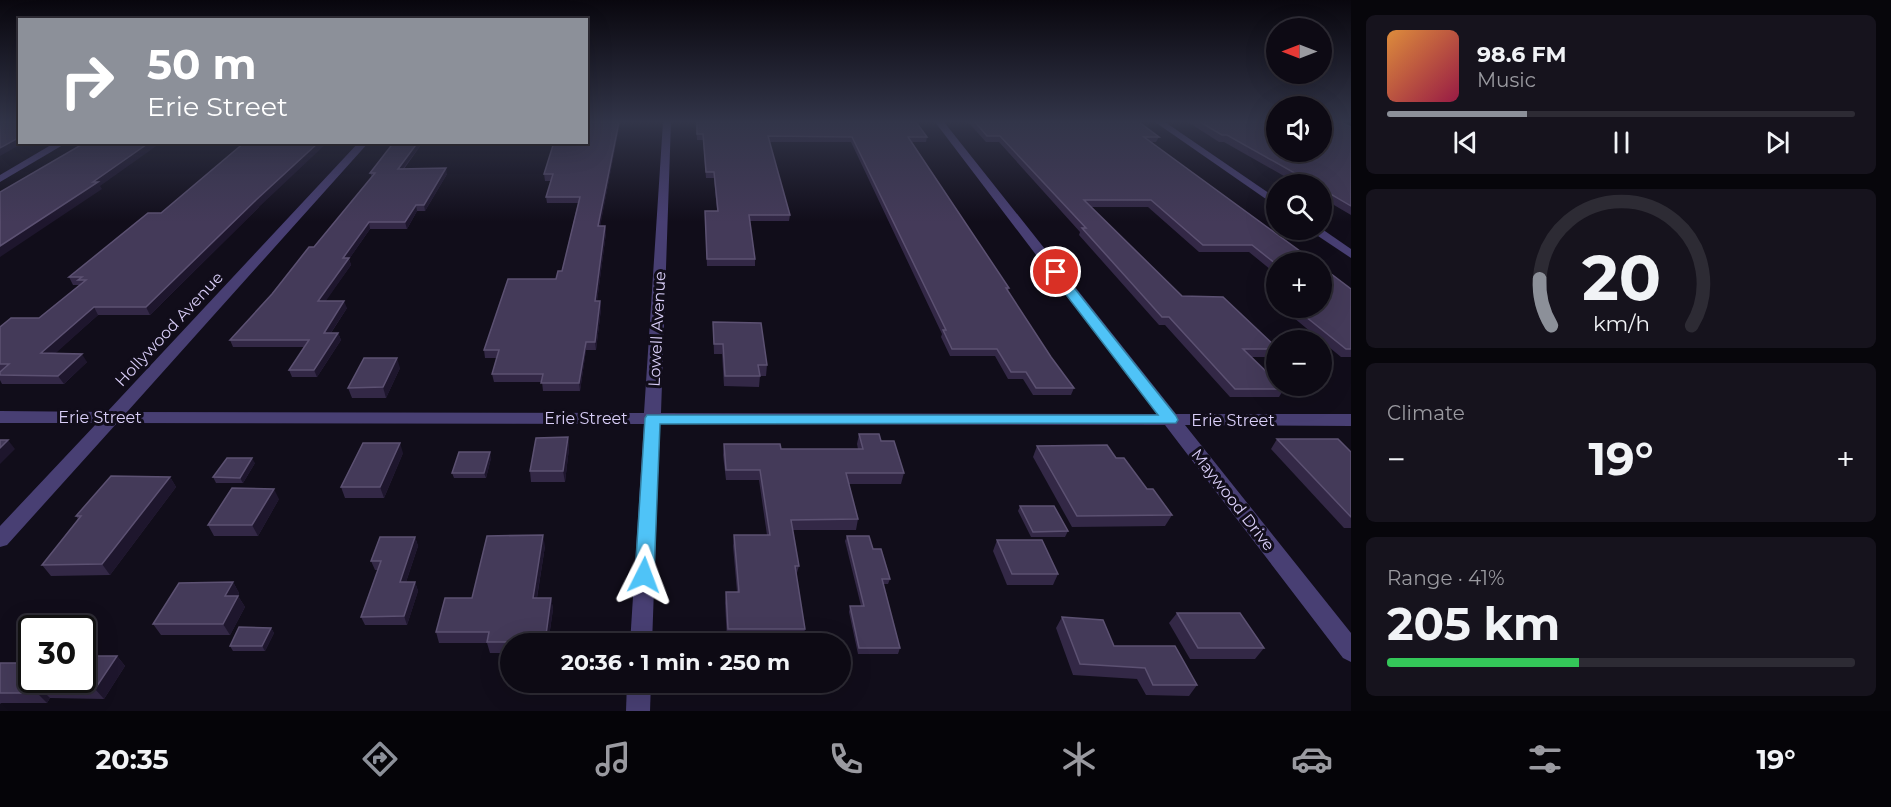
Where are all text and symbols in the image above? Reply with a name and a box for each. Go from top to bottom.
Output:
north arrow [1266,18,1332,84]
map controls [1266,18,1332,396]
text: 50 m [147,38,256,90]
text: 98.6 FM [1477,41,1567,68]
icon: right [48,42,126,120]
text: Music [1477,68,1536,92]
text: Erie Street [147,90,288,123]
button: sound [1266,96,1332,162]
icon: previous [1449,126,1482,159]
icon: pause [1605,126,1638,159]
icon: next [1761,126,1794,159]
button: search [1266,174,1332,240]
text: 20 [1581,240,1661,316]
pin [1030,246,1081,297]
button: + [1266,252,1332,318]
icon: arrive [1039,255,1072,288]
street label: Hollywood Avenue [111,268,227,390]
street label: Lowell Avenue [644,271,670,387]
text: km/h [1592,310,1650,336]
button: − [1266,330,1332,396]
text: Climate [1387,401,1465,425]
street label: Erie Street [58,408,142,427]
street label: Erie Street [544,409,628,428]
street label: Erie Street [1191,411,1275,430]
text: 19° [1588,431,1654,486]
text: − [1387,439,1406,479]
text: + [1836,439,1855,479]
street label: Maywood Drive [1187,445,1279,555]
position arrow [612,543,676,607]
text: Range · 41% [1387,566,1505,590]
text: 205 km [1387,596,1560,651]
speed limit sign: 30 [18,615,96,693]
text: 20:36 · 1 min · 250 m [561,649,790,676]
icon: directions [359,738,401,780]
icon: music [592,738,634,780]
icon: phone [825,738,867,780]
icon: climate [1058,738,1100,780]
icon: car [1291,738,1333,780]
icon: filters [1524,738,1566,780]
text: 20:35 [95,743,169,776]
text: 19° [1756,743,1796,776]

